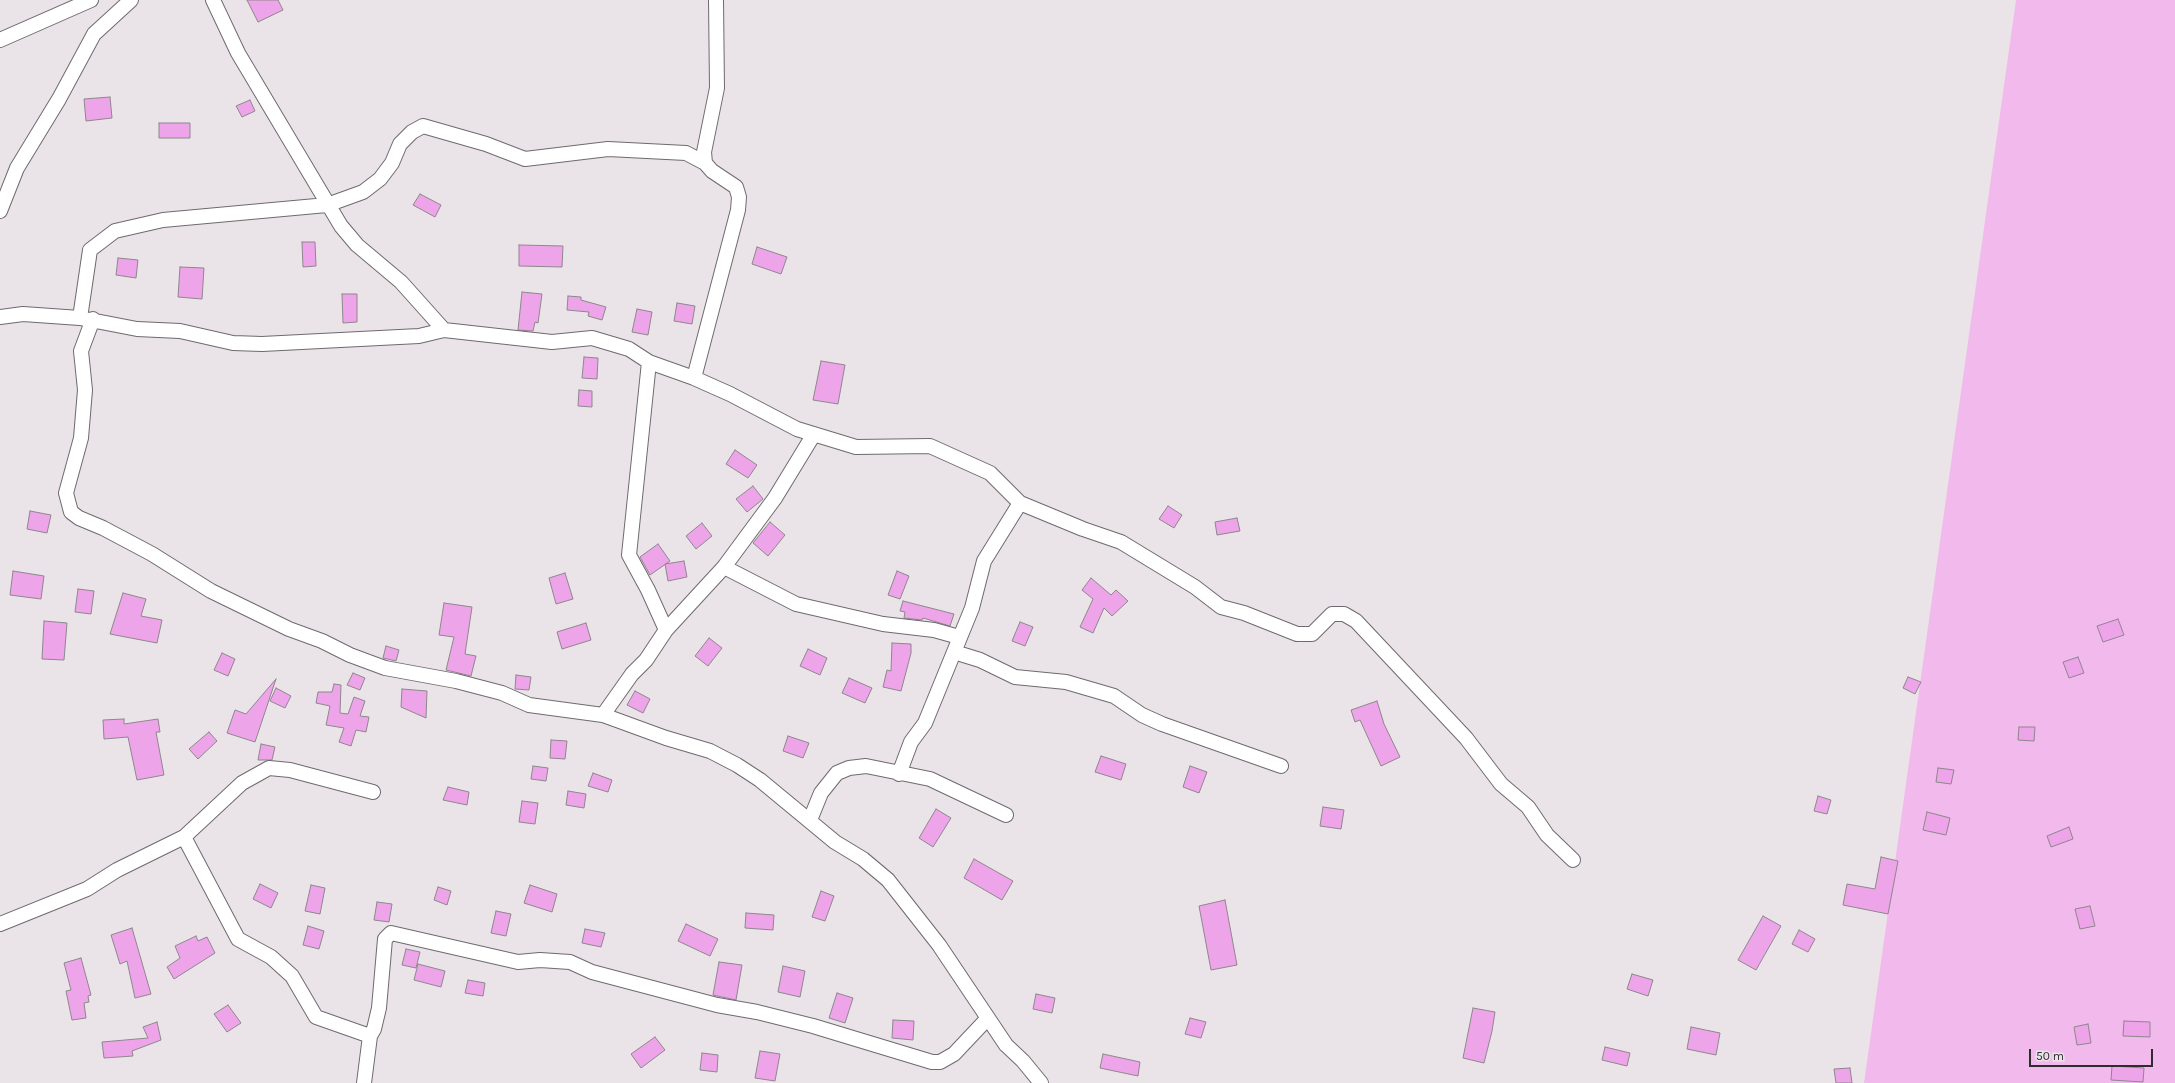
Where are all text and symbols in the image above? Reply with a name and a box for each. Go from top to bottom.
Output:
scale bar [2031,1041,2155,1067]
text: 50 m [2036,1049,2064,1063]

